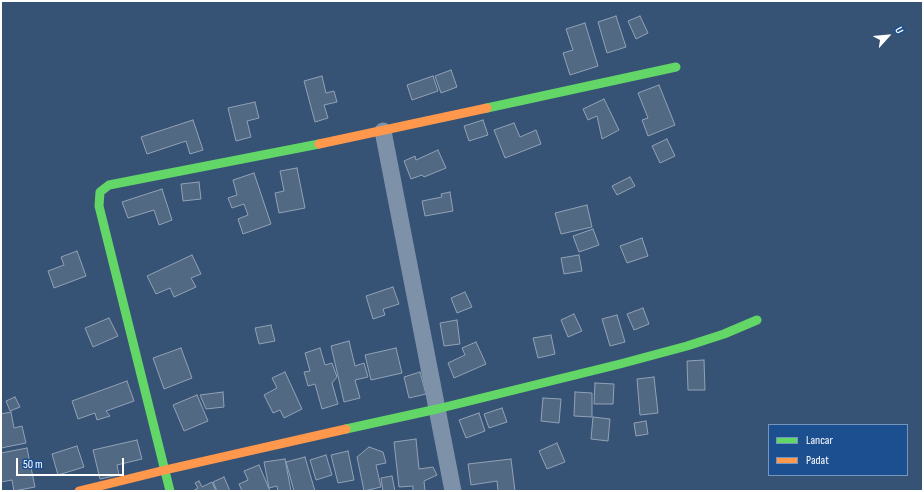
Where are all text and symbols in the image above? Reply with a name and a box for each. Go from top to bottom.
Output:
north arrow [868,16,908,56]
text: U [892,25,906,36]
legend [768,424,908,476]
text: Lancar [806,433,833,448]
scale bar [18,450,126,476]
text: Padat [806,453,829,468]
text: 50 m [23,457,43,472]

